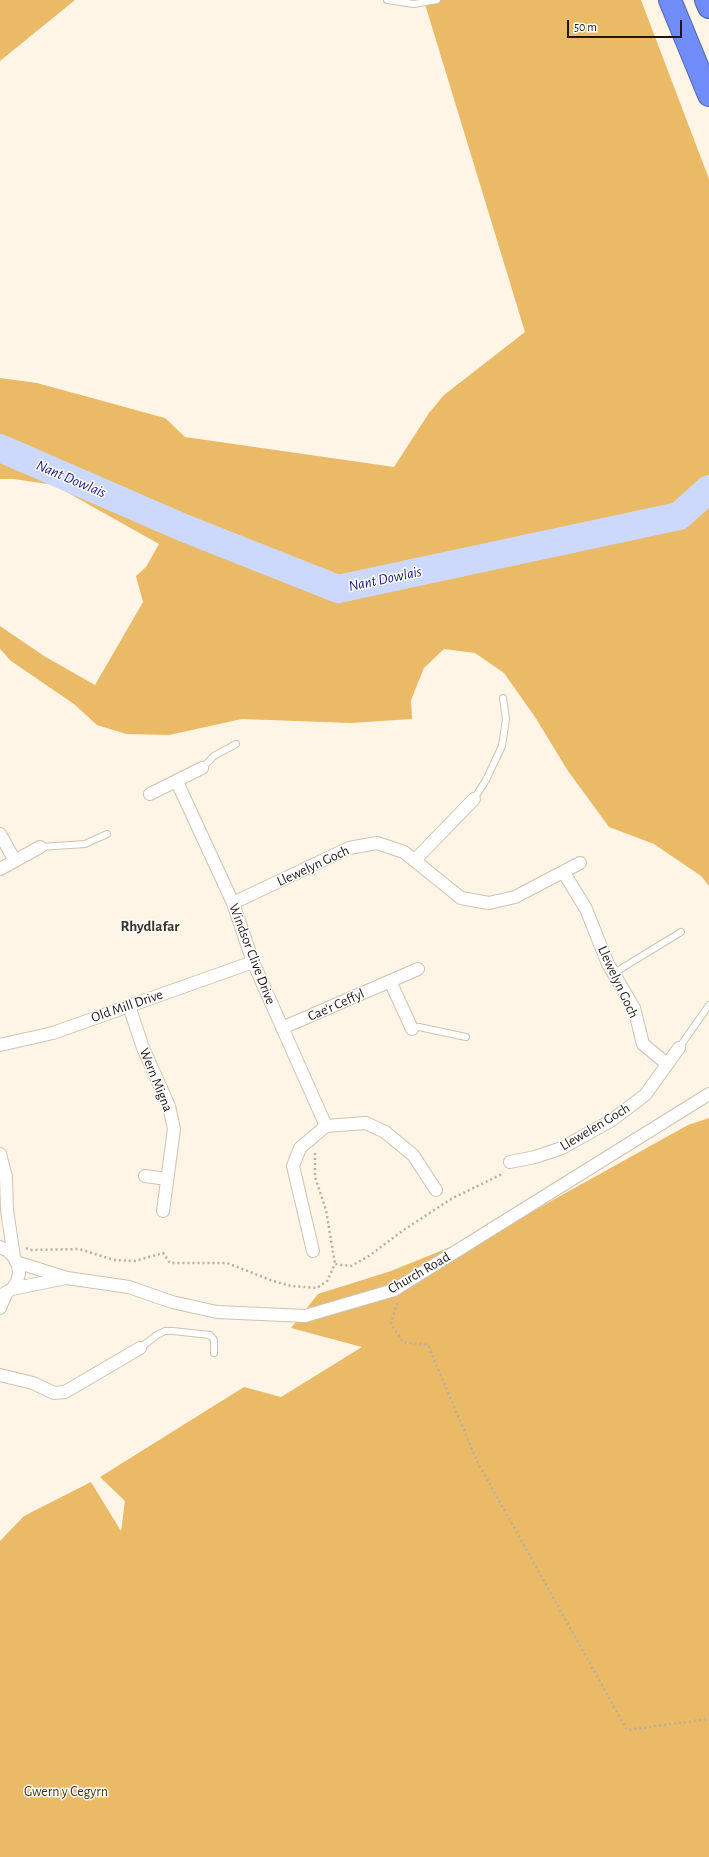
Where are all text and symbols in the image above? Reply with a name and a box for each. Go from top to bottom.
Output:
scale bar [569,12,684,38]
text: 50 m [574,21,597,33]
water label: Nant Dowlais [33,456,109,502]
water label: Nant Dowlais [347,562,423,596]
street label: Llewelyn Goch [274,842,352,890]
street label: Windsor Clive Drive [225,901,279,1007]
district label: Rhydlafar [120,917,180,935]
street label: Llewelyn Goch [594,943,642,1021]
street label: Cae'r Ceffyl [305,985,367,1025]
street label: Old Mill Drive [89,986,165,1026]
street label: Wern Migna [136,1046,176,1114]
street label: Llewelen Goch [557,1100,633,1154]
street label: Church Road [385,1249,453,1297]
park label: Gwern y Cegyrn [24,1784,108,1800]

